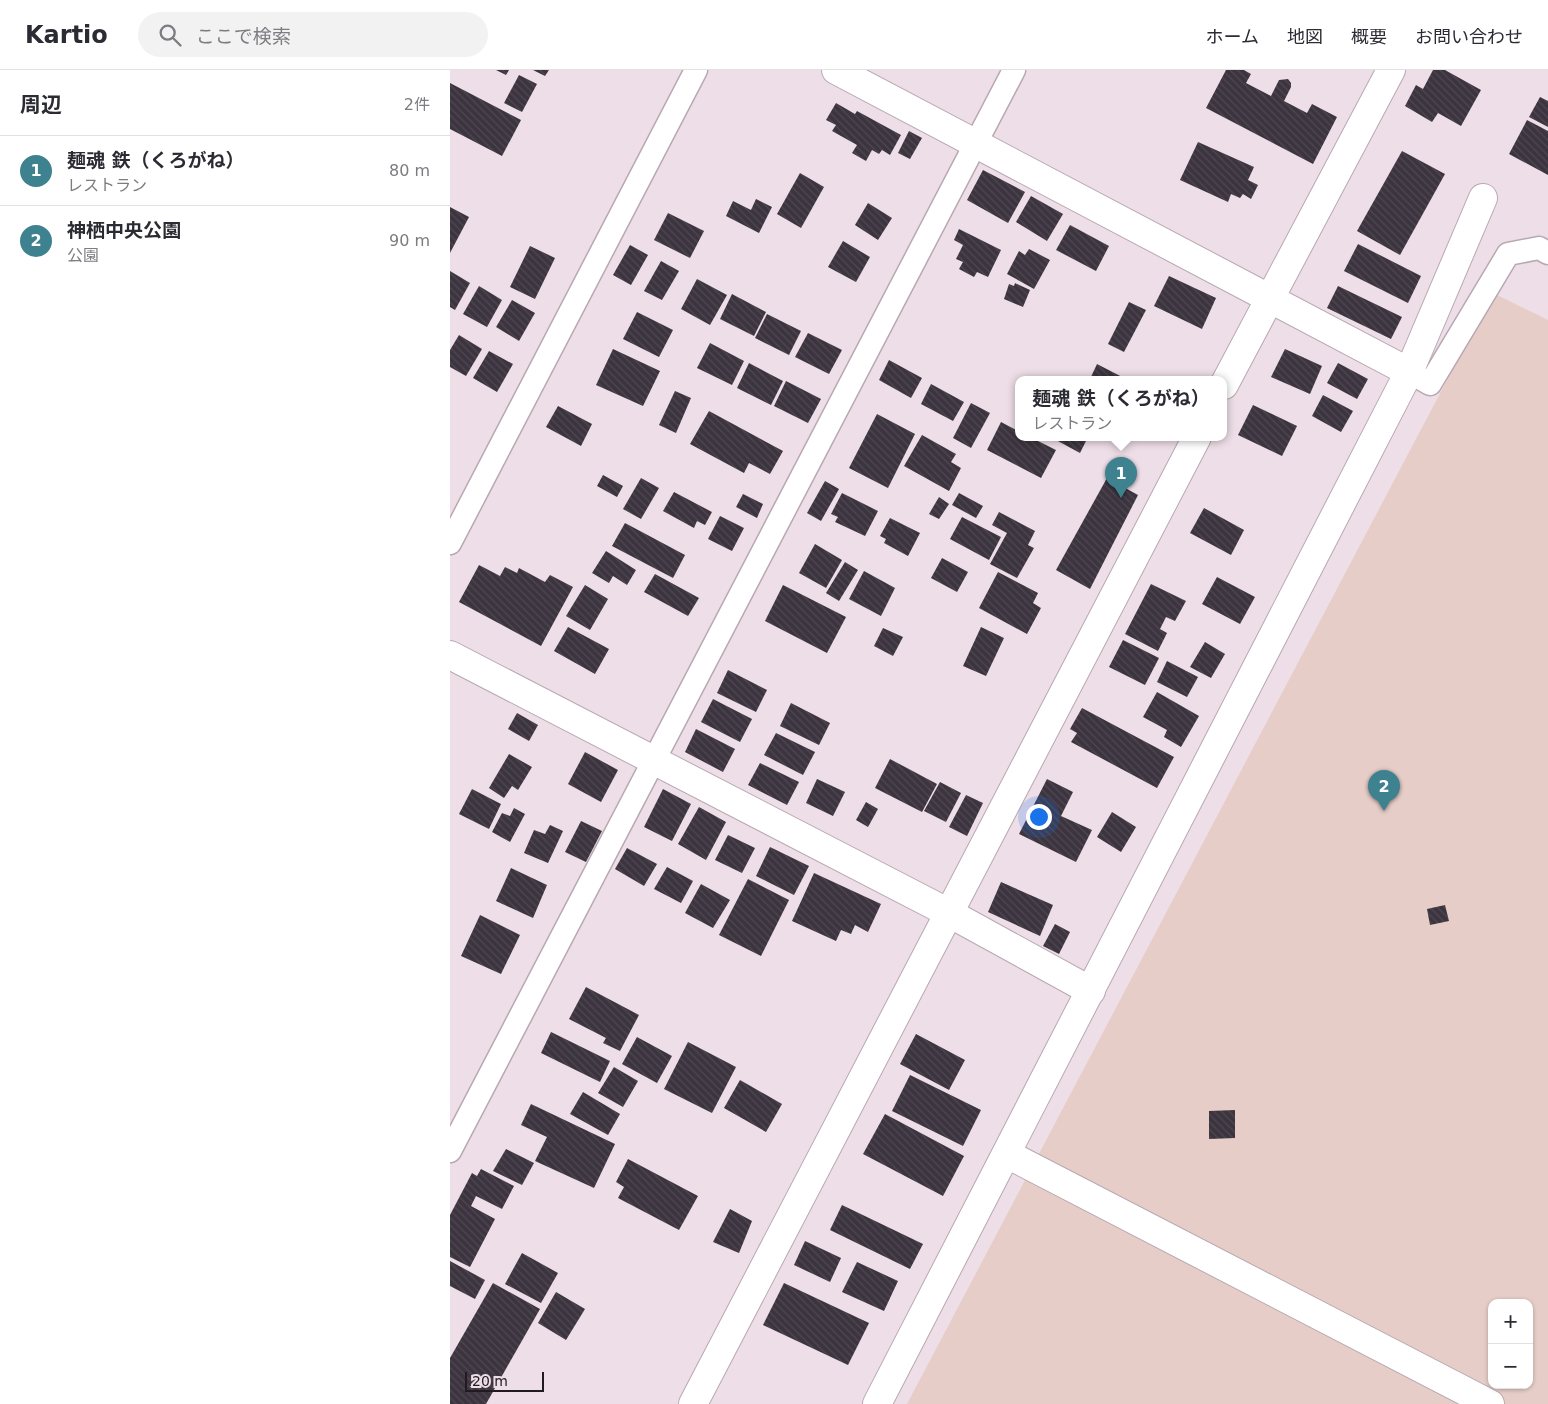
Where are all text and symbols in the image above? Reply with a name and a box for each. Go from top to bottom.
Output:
search box [138,12,488,57]
text: Kartio [25,21,108,49]
icon: search [156,21,184,49]
text: ここで検索 [196,25,291,47]
text: ホーム [1206,26,1259,47]
text: 地図 [1287,26,1323,47]
text: 概要 [1351,26,1387,47]
text: お問い合わせ [1415,26,1523,47]
text: 周辺 [20,93,62,117]
text: 2件 [404,95,430,114]
text: 麺魂 鉄（くろがね） [67,149,245,171]
text: 1 [30,161,42,180]
text: 80 m [389,161,430,180]
text: レストラン [67,176,147,195]
text: 神栖中央公園 [67,219,181,241]
text: 2 [30,231,42,250]
text: 90 m [389,231,430,250]
text: 公園 [67,246,99,265]
popup [1015,376,1227,441]
text: 麺魂 鉄（くろがね） [1032,387,1210,409]
text: レストラン [1032,414,1112,433]
pin: 1 [1105,457,1137,498]
pin: 2 [1368,770,1400,811]
your location [1026,804,1052,830]
map controls [1488,1299,1533,1389]
button: + [1488,1299,1533,1344]
button: − [1488,1344,1533,1389]
scale bar [465,1369,544,1392]
text: 20 m [472,1373,508,1389]

